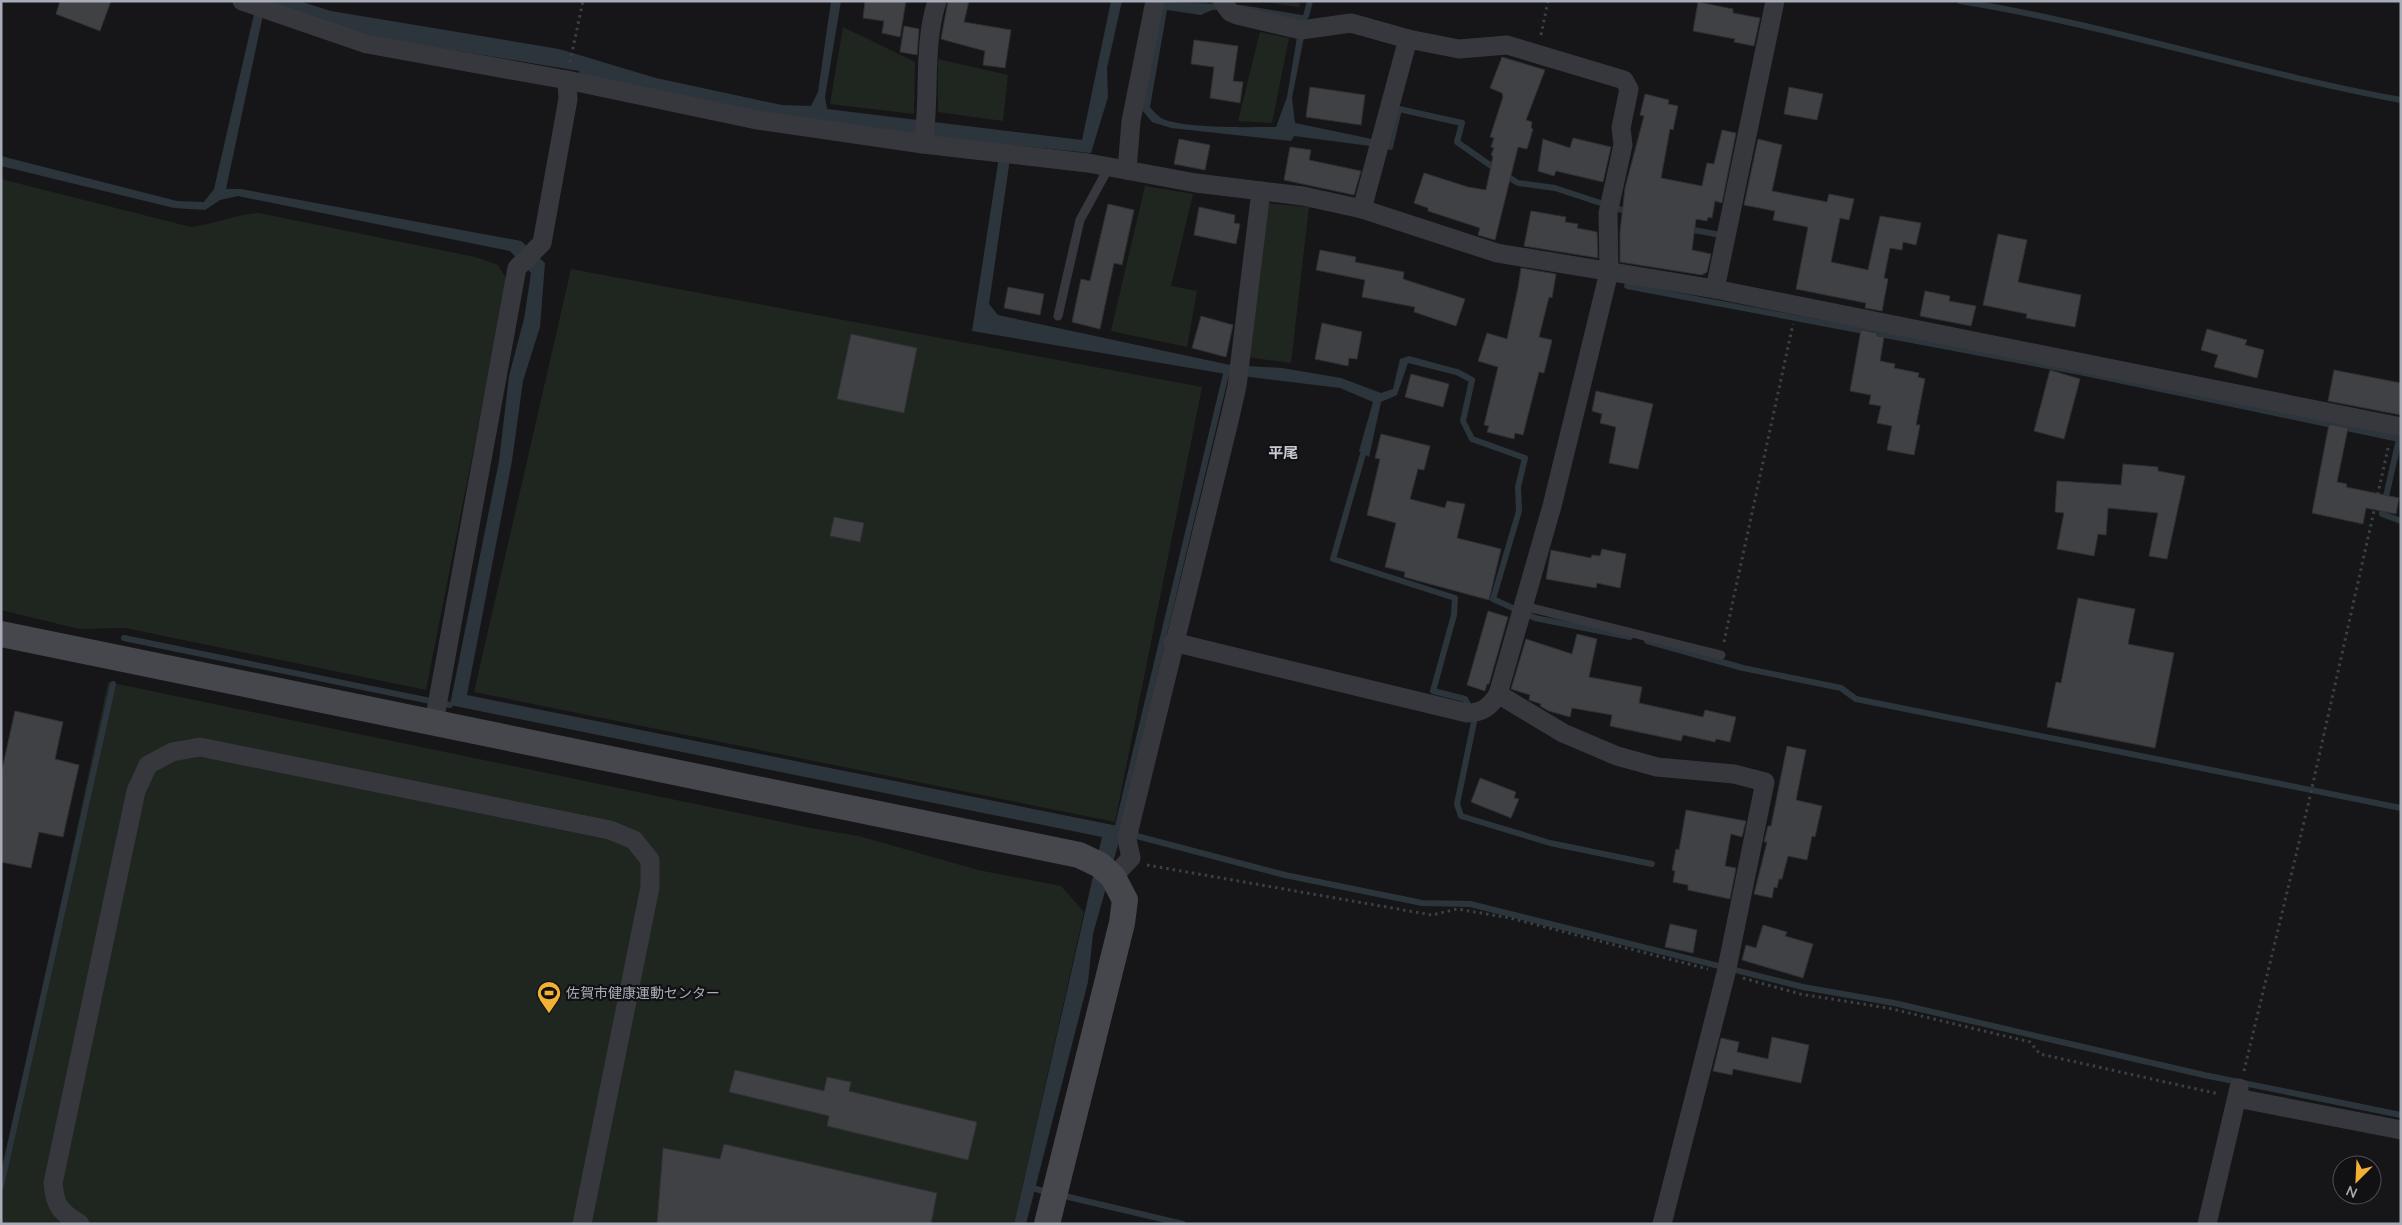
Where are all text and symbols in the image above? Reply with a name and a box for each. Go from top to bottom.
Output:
district label: 平尾 [1268,443,1298,462]
sports icon: 佐賀市健康運動センター [536,980,562,1014]
place label: 佐賀市健康運動センター [566,984,720,1002]
north arrow [2332,1155,2382,1205]
text: N [2343,1182,2360,1202]

